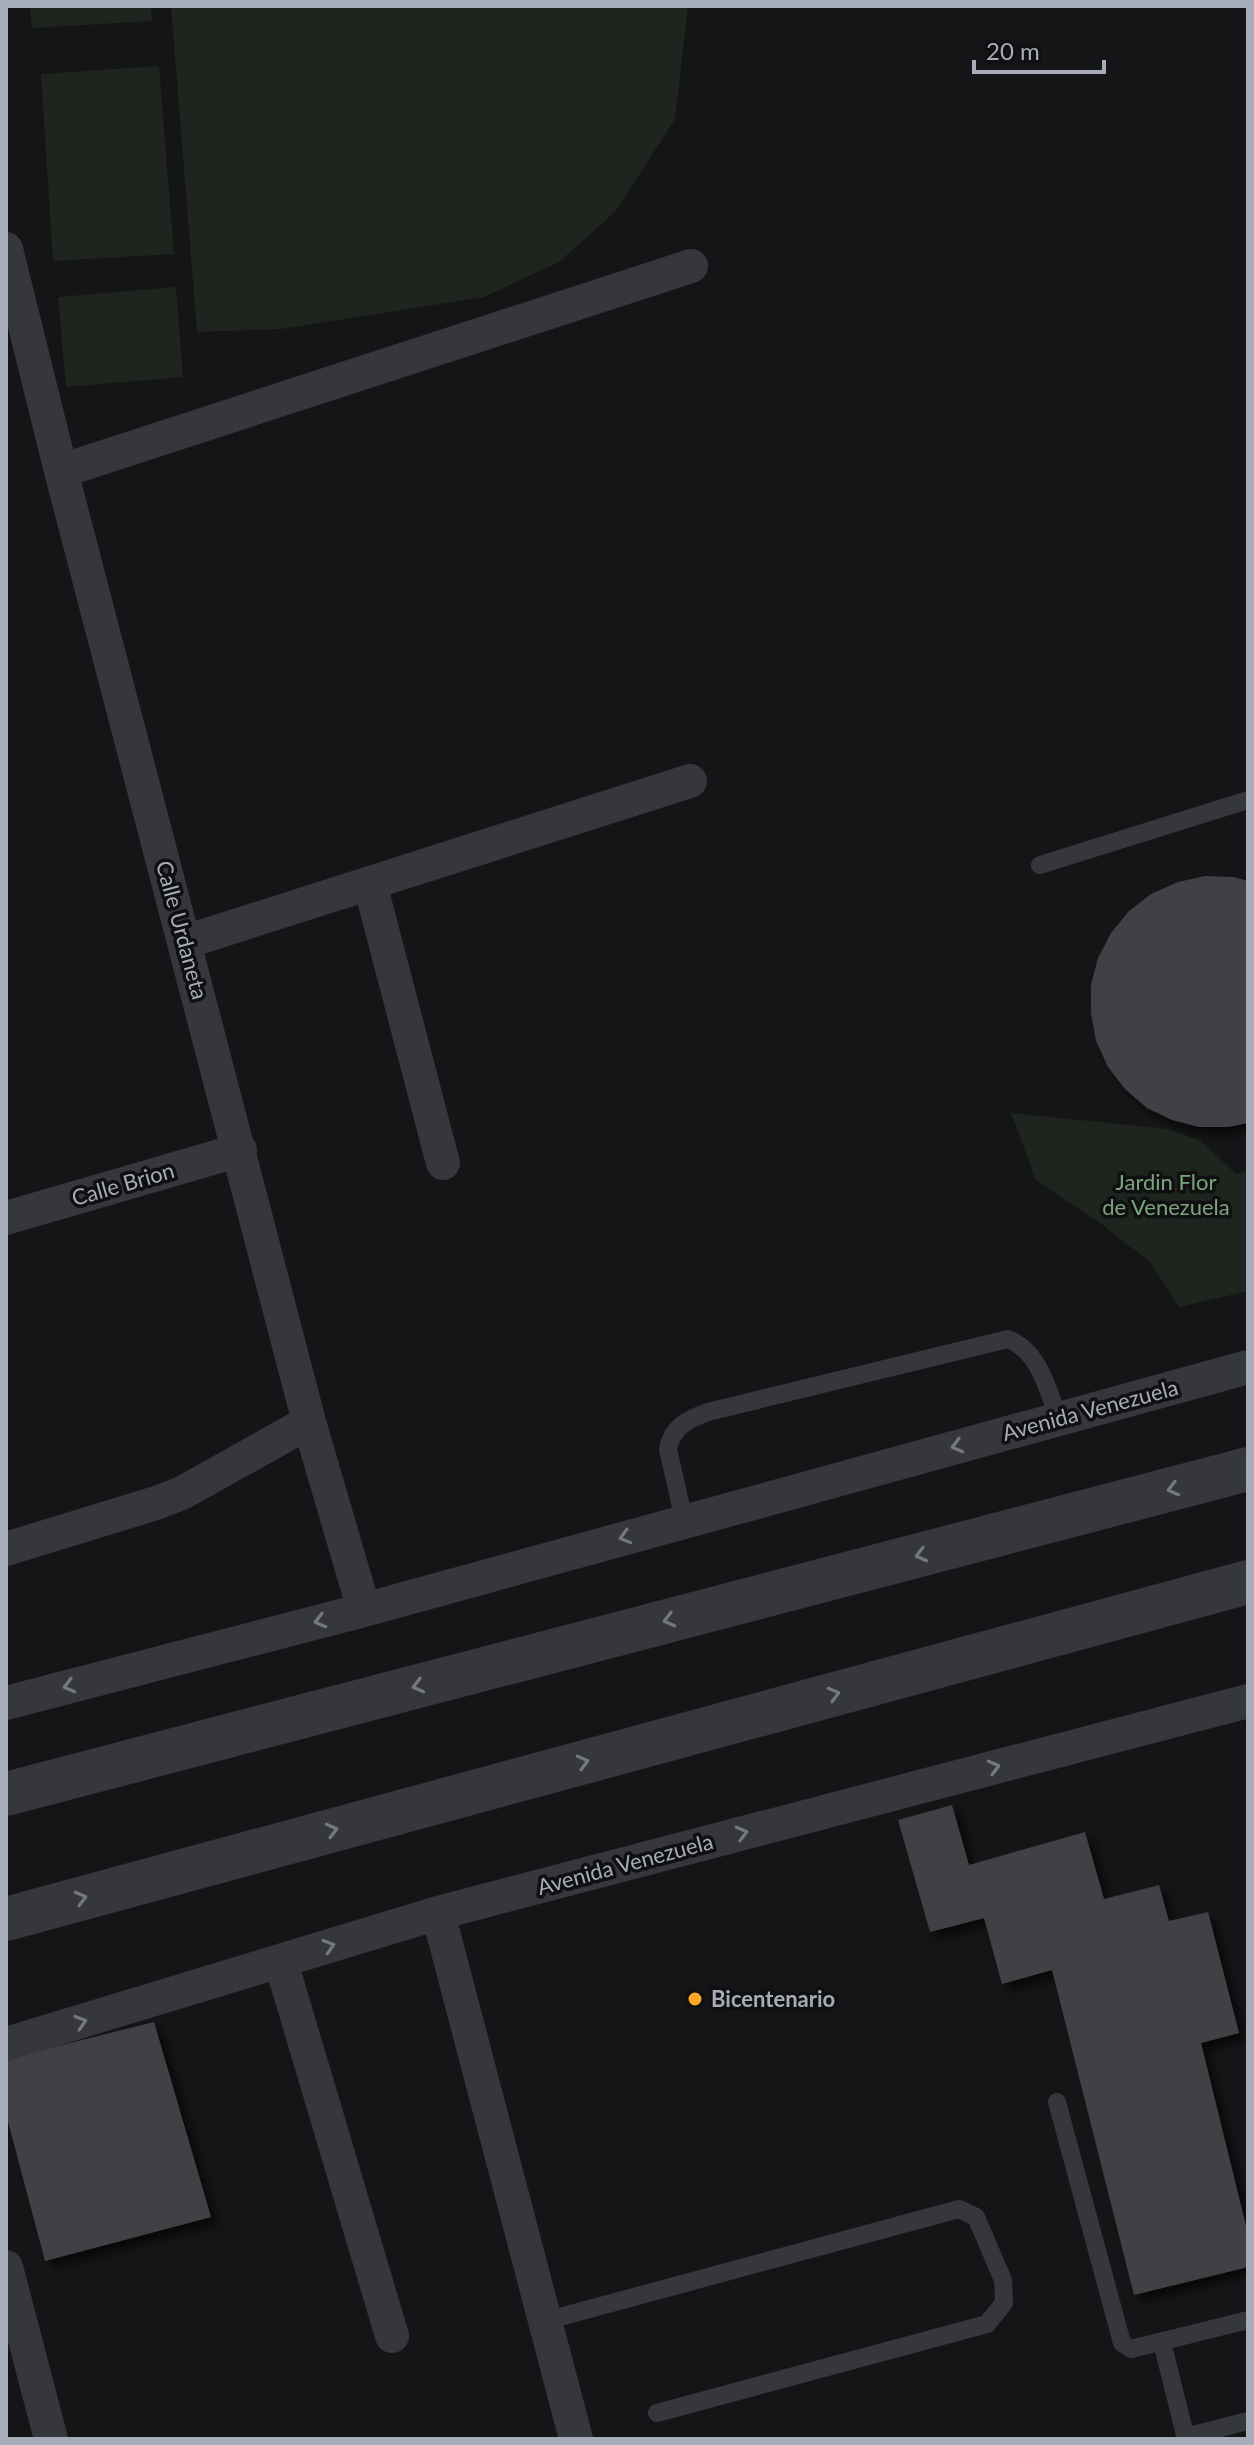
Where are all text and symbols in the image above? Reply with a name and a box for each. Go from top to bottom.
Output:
scale bar [974,24,1104,74]
text: 20 m [986,36,1040,65]
street label: Calle Urdaneta [151,858,214,1002]
street label: Calle Brion [69,1156,177,1211]
park label: Jardin Flor de Venezuela [1102,1168,1230,1220]
street label: Avenida Venezuela [999,1373,1181,1446]
one-way arrow [950,1437,964,1454]
one-way arrow [1166,1479,1180,1496]
one-way arrow [618,1528,632,1544]
one-way arrow [915,1545,928,1562]
one-way arrow [663,1611,677,1628]
one-way arrow [314,1612,328,1629]
one-way arrow [411,1676,425,1693]
one-way arrow [62,1677,76,1694]
one-way arrow [827,1687,841,1704]
one-way arrow [576,1755,590,1772]
one-way arrow [986,1760,1000,1777]
one-way arrow [325,1823,339,1840]
one-way arrow [735,1826,749,1843]
street label: Avenida Venezuela [534,1827,716,1900]
one-way arrow [74,1891,88,1908]
one-way arrow [322,1939,336,1955]
place label: Bicentenario [711,1985,835,2012]
marker: Bicentenario [686,1990,704,2008]
one-way arrow [73,2015,87,2031]

